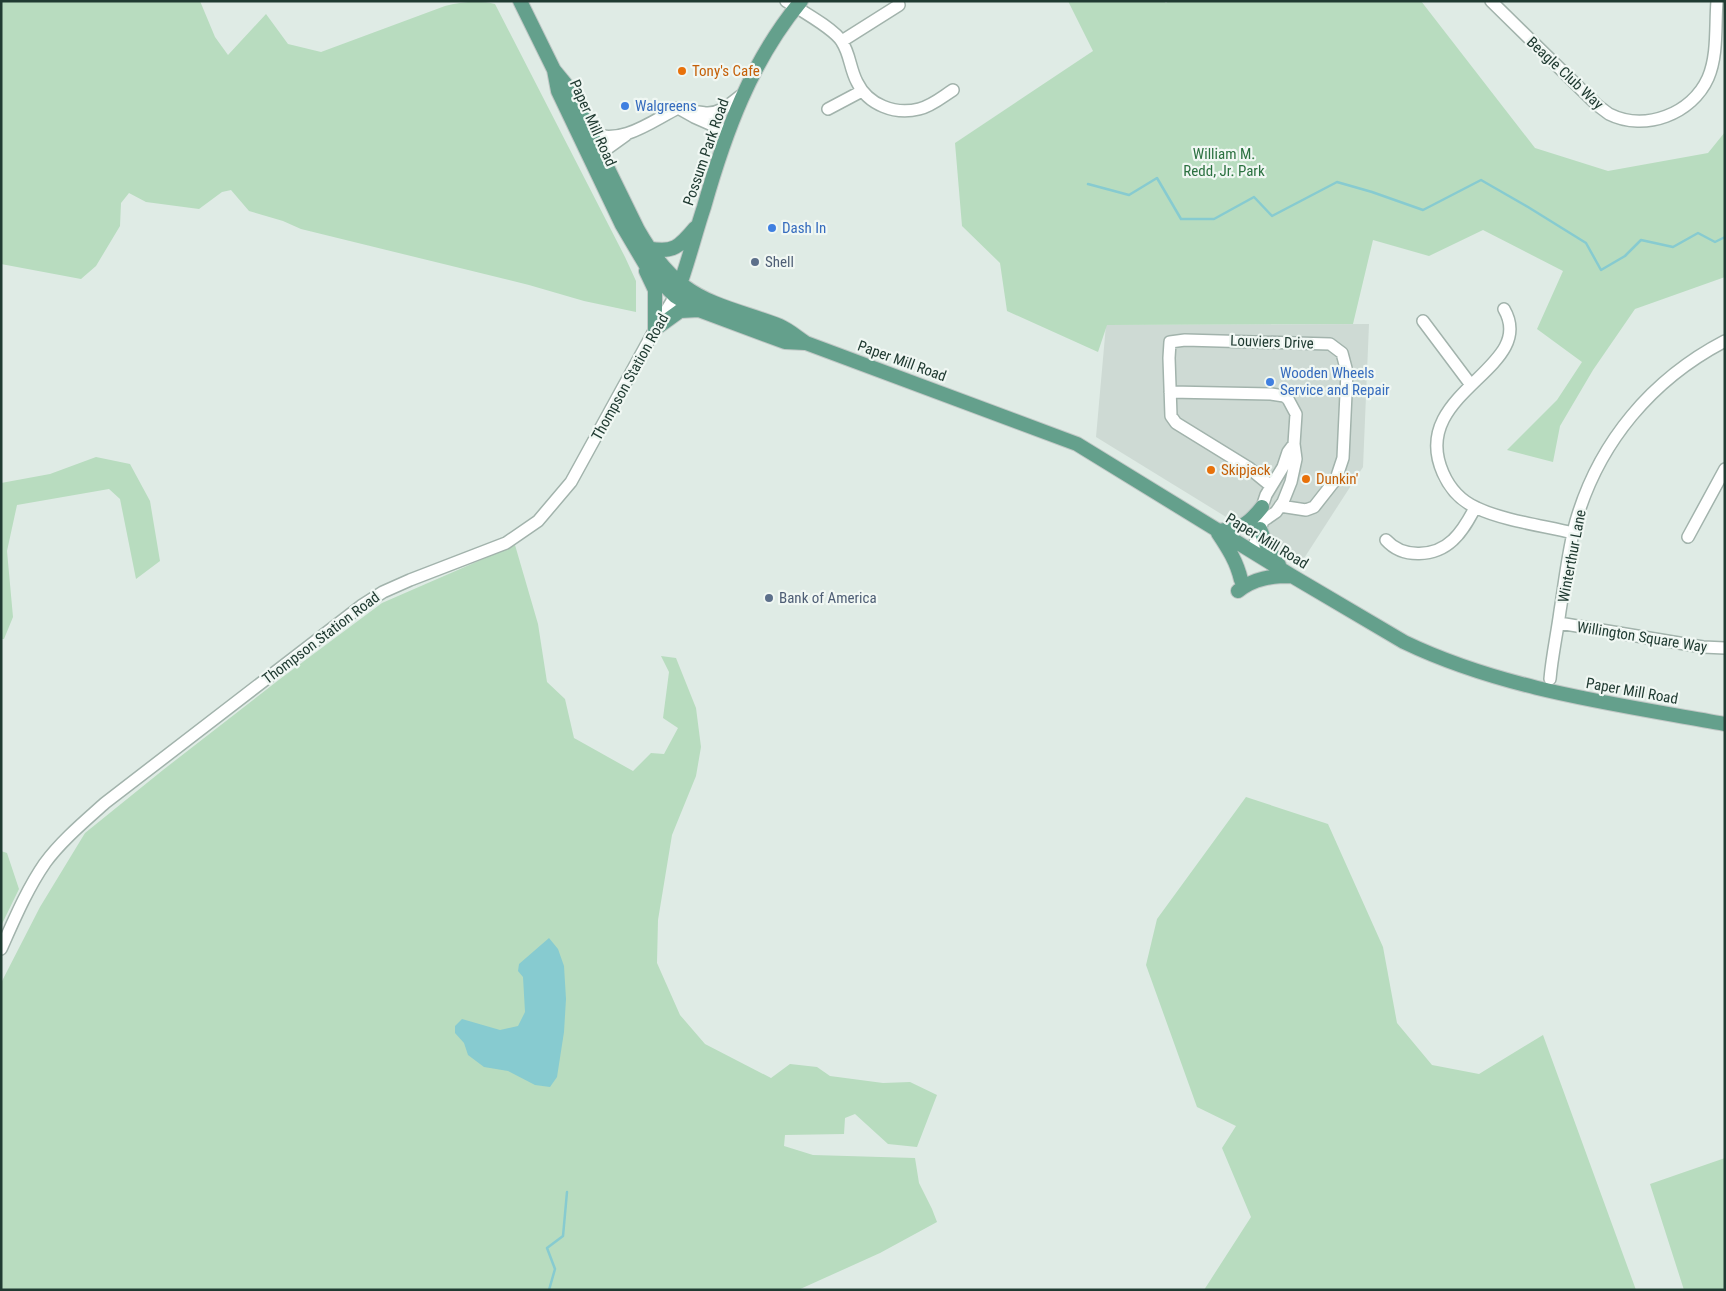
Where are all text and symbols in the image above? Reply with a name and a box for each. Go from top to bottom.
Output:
street label: Beagle Club Way [1523,33,1607,113]
place label: Tony's Cafe [692,62,760,80]
marker: Tony's Cafe [676,65,688,77]
street label: Paper Mill Road [566,77,620,169]
street label: Possum Park Road [679,96,733,208]
place label: Walgreens [635,97,697,115]
marker: Walgreens [619,100,631,112]
park label: William M. Redd, Jr. Park [1183,145,1265,180]
place label: Dash In [782,219,826,237]
marker: Dash In [766,222,778,234]
place label: Shell [765,253,794,271]
marker: Shell [749,256,761,268]
street label: Thompson Station Road [588,311,672,443]
street label: Louviers Drive [1230,332,1314,352]
street label: Paper Mill Road [855,337,949,385]
place label: Wooden Wheels Service and Repair [1280,364,1390,399]
marker: Wooden Wheels Service and Repair [1264,376,1276,388]
place label: Skipjack [1221,461,1271,479]
marker: Skipjack [1205,464,1217,476]
place label: Dunkin' [1316,470,1358,488]
marker: Dunkin' [1300,473,1312,485]
street label: Winterthur Lane [1554,508,1590,604]
street label: Paper Mill Road [1222,509,1312,573]
street label: Thompson Station Road [259,588,383,688]
place label: Bank of America [779,589,877,607]
marker: Bank of America [763,592,775,604]
street label: Willington Square Way [1576,618,1708,656]
street label: Paper Mill Road [1585,674,1679,708]

